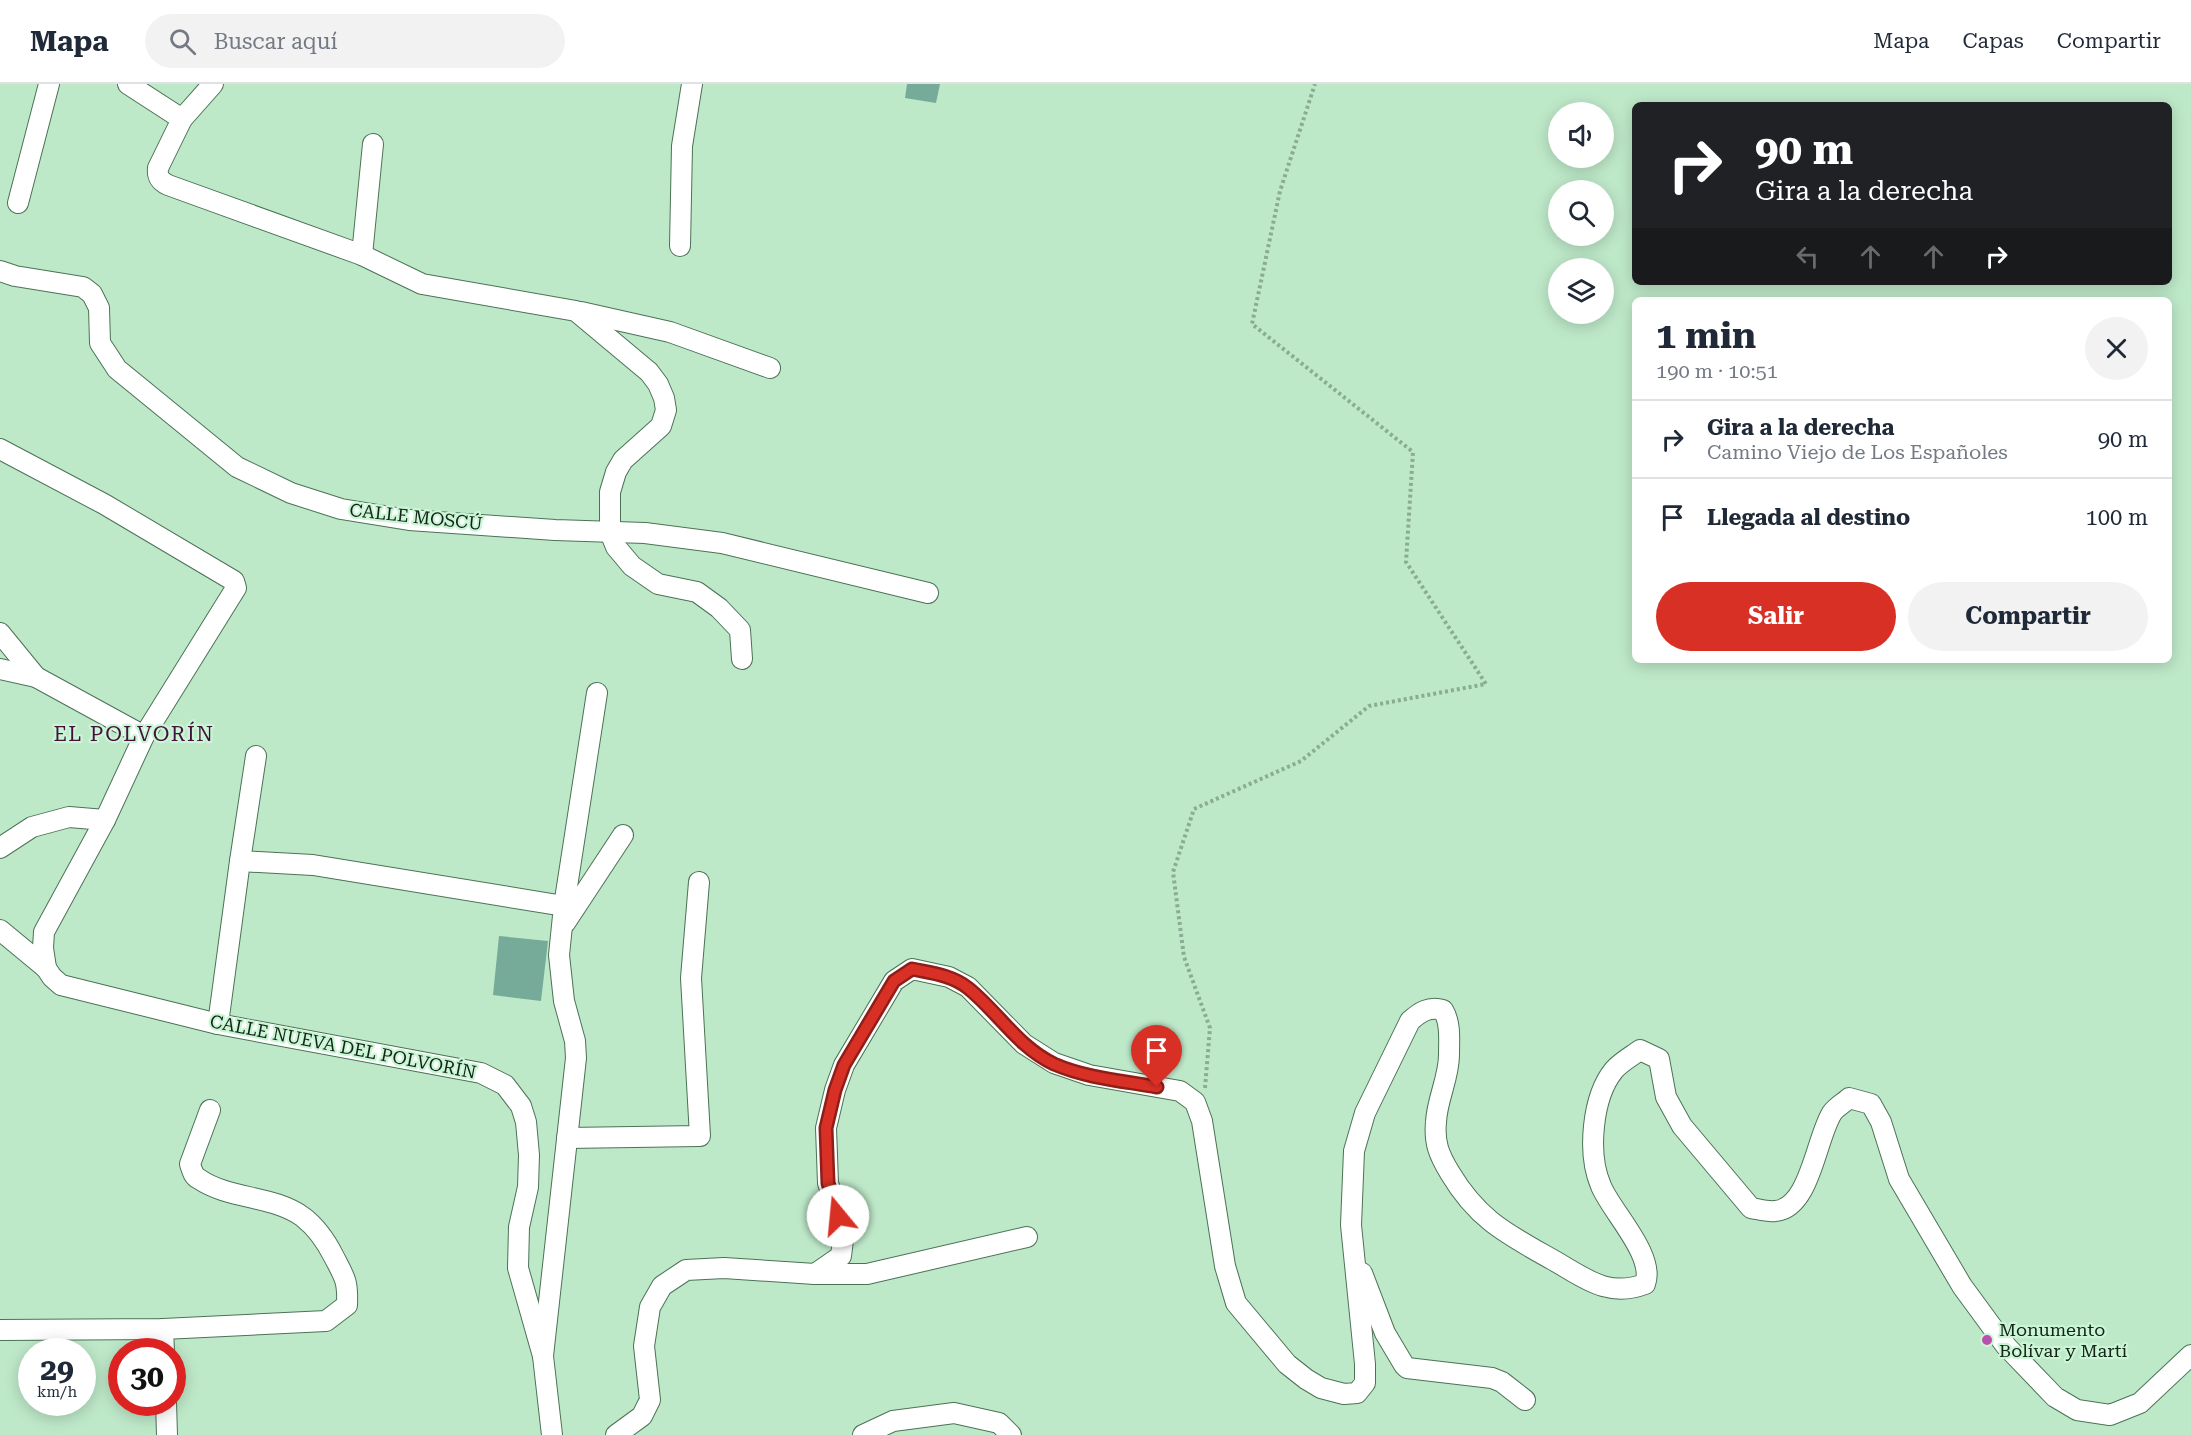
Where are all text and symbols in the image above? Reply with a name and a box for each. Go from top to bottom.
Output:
search box [145,14,565,68]
text: Mapa [30,25,109,58]
icon: search [166,25,199,58]
text: Buscar aquí [214,29,338,54]
text: Mapa [1873,29,1929,53]
text: Capas [1962,29,2024,53]
text: Compartir [2057,29,2161,53]
map controls [1548,102,1614,324]
button: sound [1548,102,1614,168]
text: 90 m [1755,125,1853,174]
icon: right [1656,126,1734,204]
text: Gira a la derecha [1755,175,1973,207]
button: search [1548,180,1614,246]
icon: left [1791,240,1824,273]
icon: ahead [1854,240,1887,273]
icon: ahead [1917,240,1950,273]
icon: right [1980,240,2013,273]
button: layers [1548,258,1614,324]
text: 1 min [1656,315,1756,357]
button: close [2085,317,2148,380]
text: 190 m · 10:51 [1656,359,1778,383]
text: Gira a la derecha [1707,415,1894,440]
icon: right [1656,423,1689,456]
text: 90 m [2098,427,2148,452]
text: Camino Viejo de Los Españoles [1707,440,2008,464]
street label: CALLE MOSCÚ [348,499,484,534]
icon: arrive [1656,501,1689,534]
text: Llegada al destino [1707,505,1910,530]
text: 100 m [2085,505,2148,530]
button: Salir [1656,582,1896,651]
button: Compartir [1908,582,2148,651]
district label: EL POLVORÍN [53,721,215,746]
street label: CALLE NUEVA DEL POLVORÍN [208,1010,478,1083]
pin [1131,1025,1182,1087]
icon: arrive [1140,1034,1173,1067]
position arrow [806,1184,870,1248]
place label: Monumento Bolívar y Martí [1999,1319,2128,1361]
marker: Monumento Bolívar y Martí [1980,1333,1994,1347]
speed limit sign: 30 [108,1338,186,1416]
text: 29 [40,1352,74,1387]
text: km/h [37,1383,77,1401]

